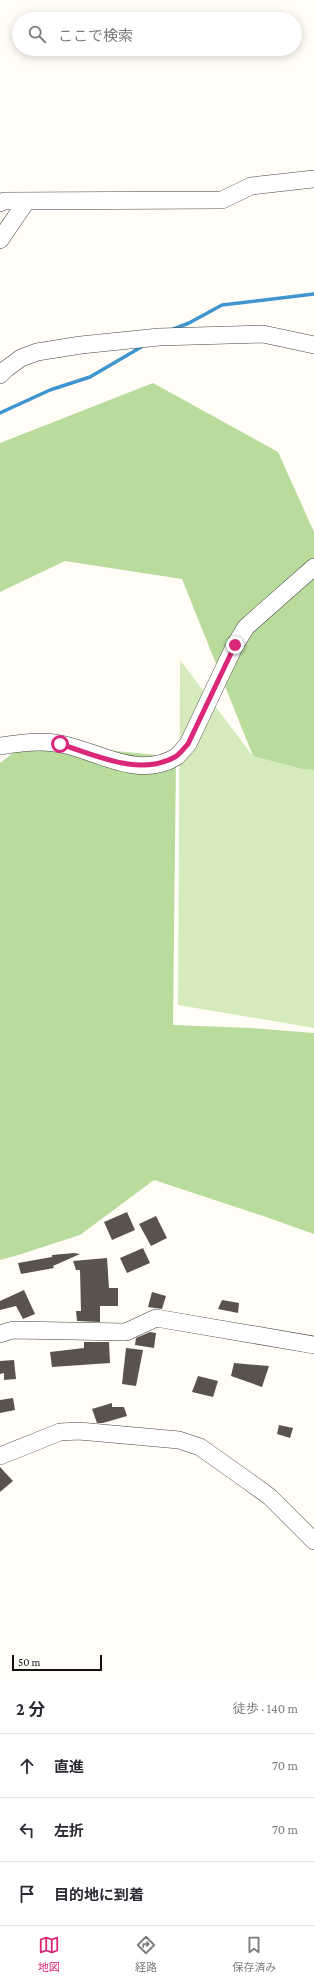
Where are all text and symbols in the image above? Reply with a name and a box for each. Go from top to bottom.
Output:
search box [12,12,302,56]
icon: search [26,23,48,45]
text: ここで検索 [58,28,133,44]
route end [226,636,244,654]
route start [51,735,69,753]
scale bar [12,1653,102,1672]
text: 50 m [18,1656,40,1668]
text: 2 分 [16,1700,45,1719]
text: 徒歩 · 140 m [233,1701,298,1716]
icon: ahead [16,1755,38,1777]
text: 70 m [272,1758,298,1773]
text: 直進 [54,1759,84,1775]
icon: left [16,1819,38,1841]
text: 70 m [272,1822,298,1837]
text: 左折 [54,1823,84,1839]
icon: arrive [16,1883,38,1905]
text: 目的地に到着 [54,1887,144,1903]
tab: 地図 [38,1934,60,1974]
tab: 経路 [135,1934,157,1974]
tab: 保存済み [232,1934,276,1974]

